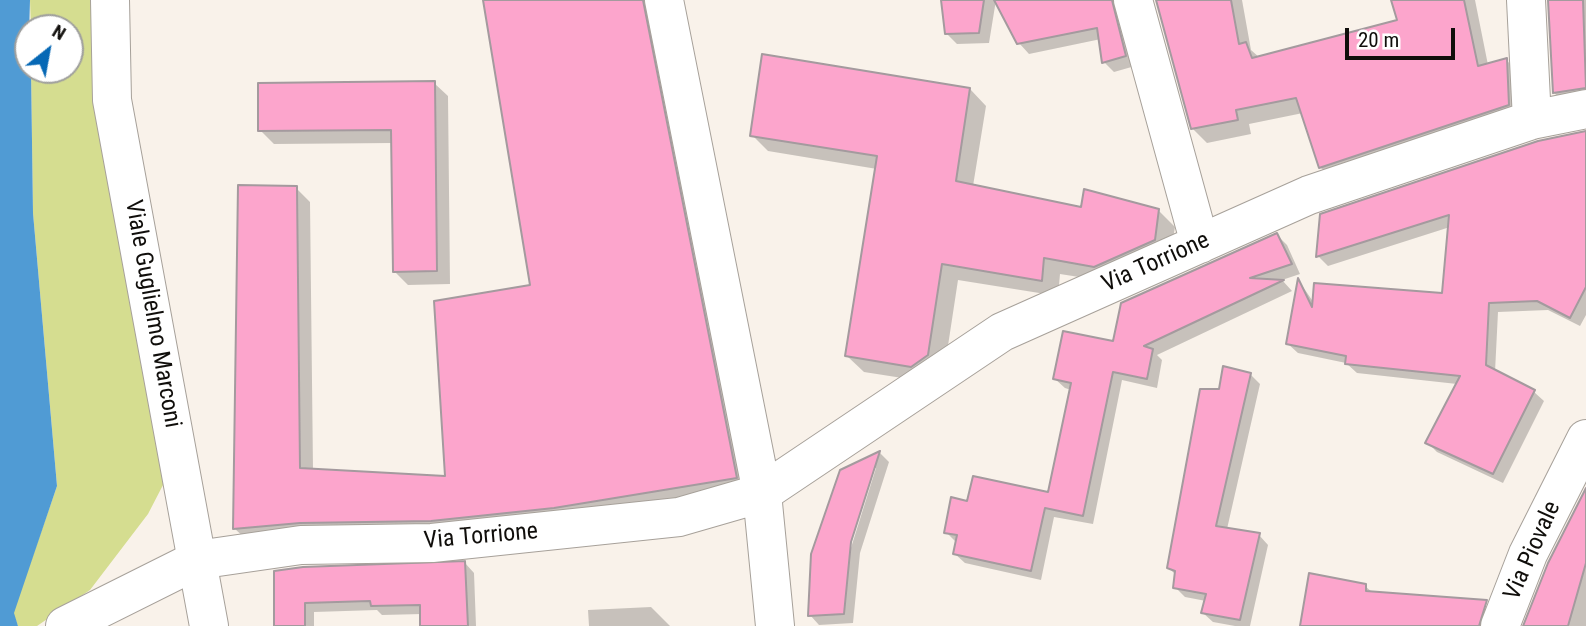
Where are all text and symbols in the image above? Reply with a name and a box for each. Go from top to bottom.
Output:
north arrow [14,14,84,84]
scale bar [1348,14,1458,58]
text: N [48,19,70,45]
text: 20 m [1358,28,1399,52]
street label: Viale Guglielmo Marconi [118,198,186,430]
street label: Via Torrione [1098,227,1214,299]
street label: Via Piovale [1498,497,1568,605]
street label: Via Torrione [423,518,539,556]

